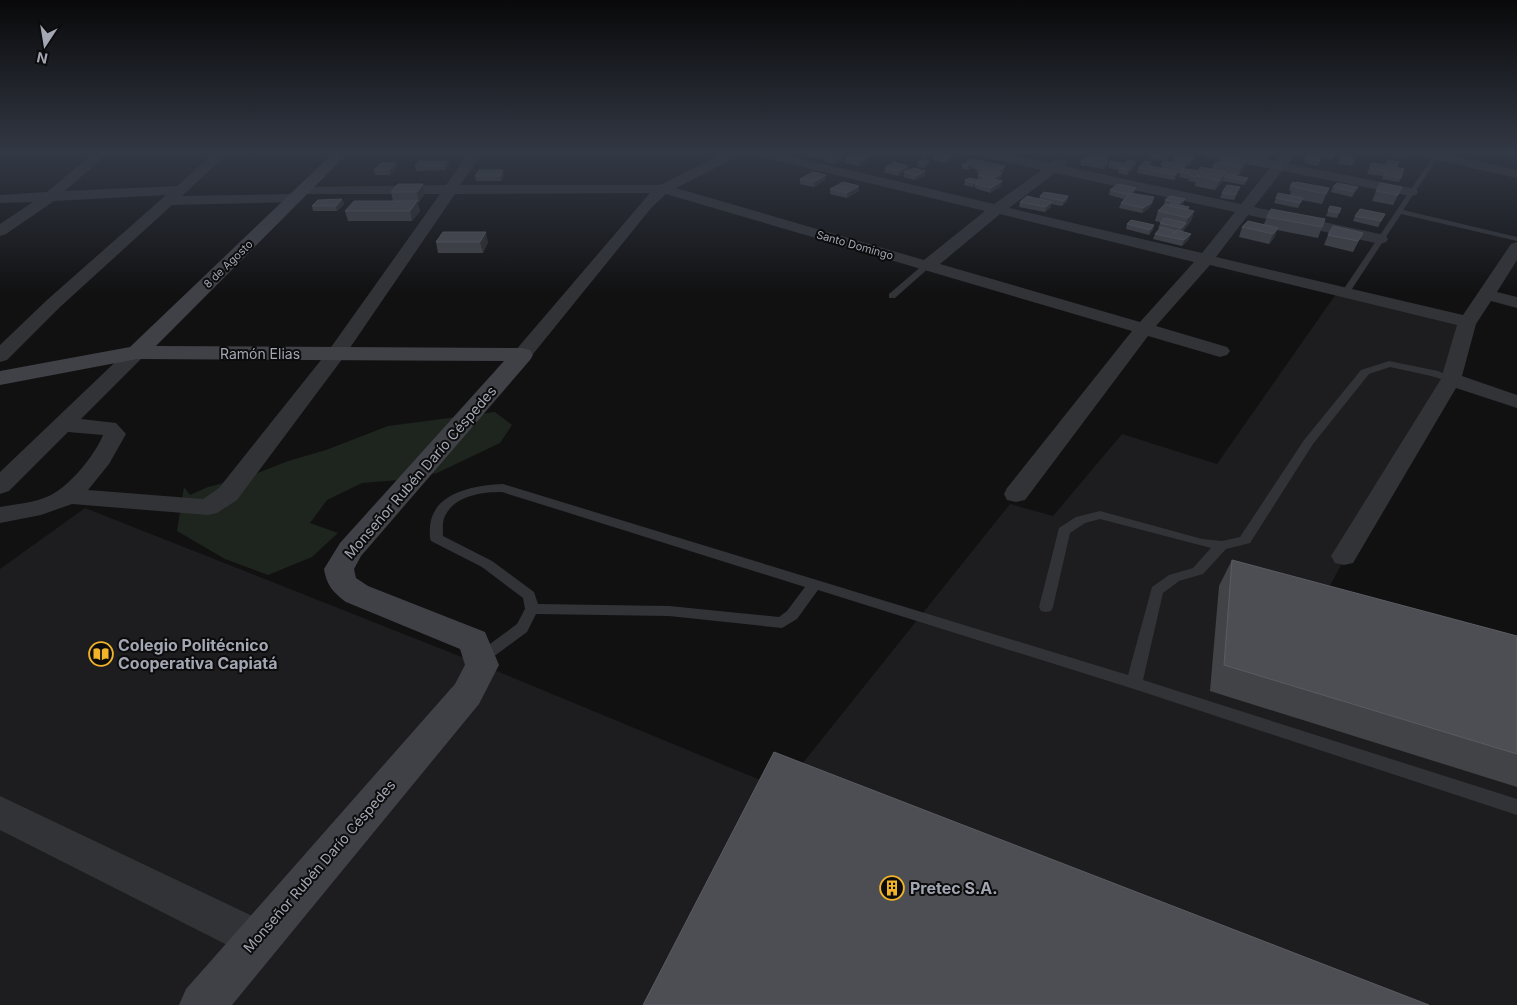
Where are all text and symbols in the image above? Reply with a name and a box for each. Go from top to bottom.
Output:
north arrow [20,20,70,70]
text: N [35,49,49,68]
street label: Santo Domingo [815,227,896,263]
street label: 8 de Agosto [200,237,256,291]
street label: Ramón Elias [220,345,300,362]
street label: Monseñor Rubén Darío Céspedes [341,382,499,562]
place label: Colegio Politécnico Cooperativa Capiatá [118,635,277,673]
library icon: Colegio Politécnico Cooperativa Capiatá [88,641,114,667]
street label: Monseñor Rubén Darío Céspedes [240,776,398,956]
building icon: Pretec S.A. [879,875,905,901]
place label: Pretec S.A. [910,878,998,898]

